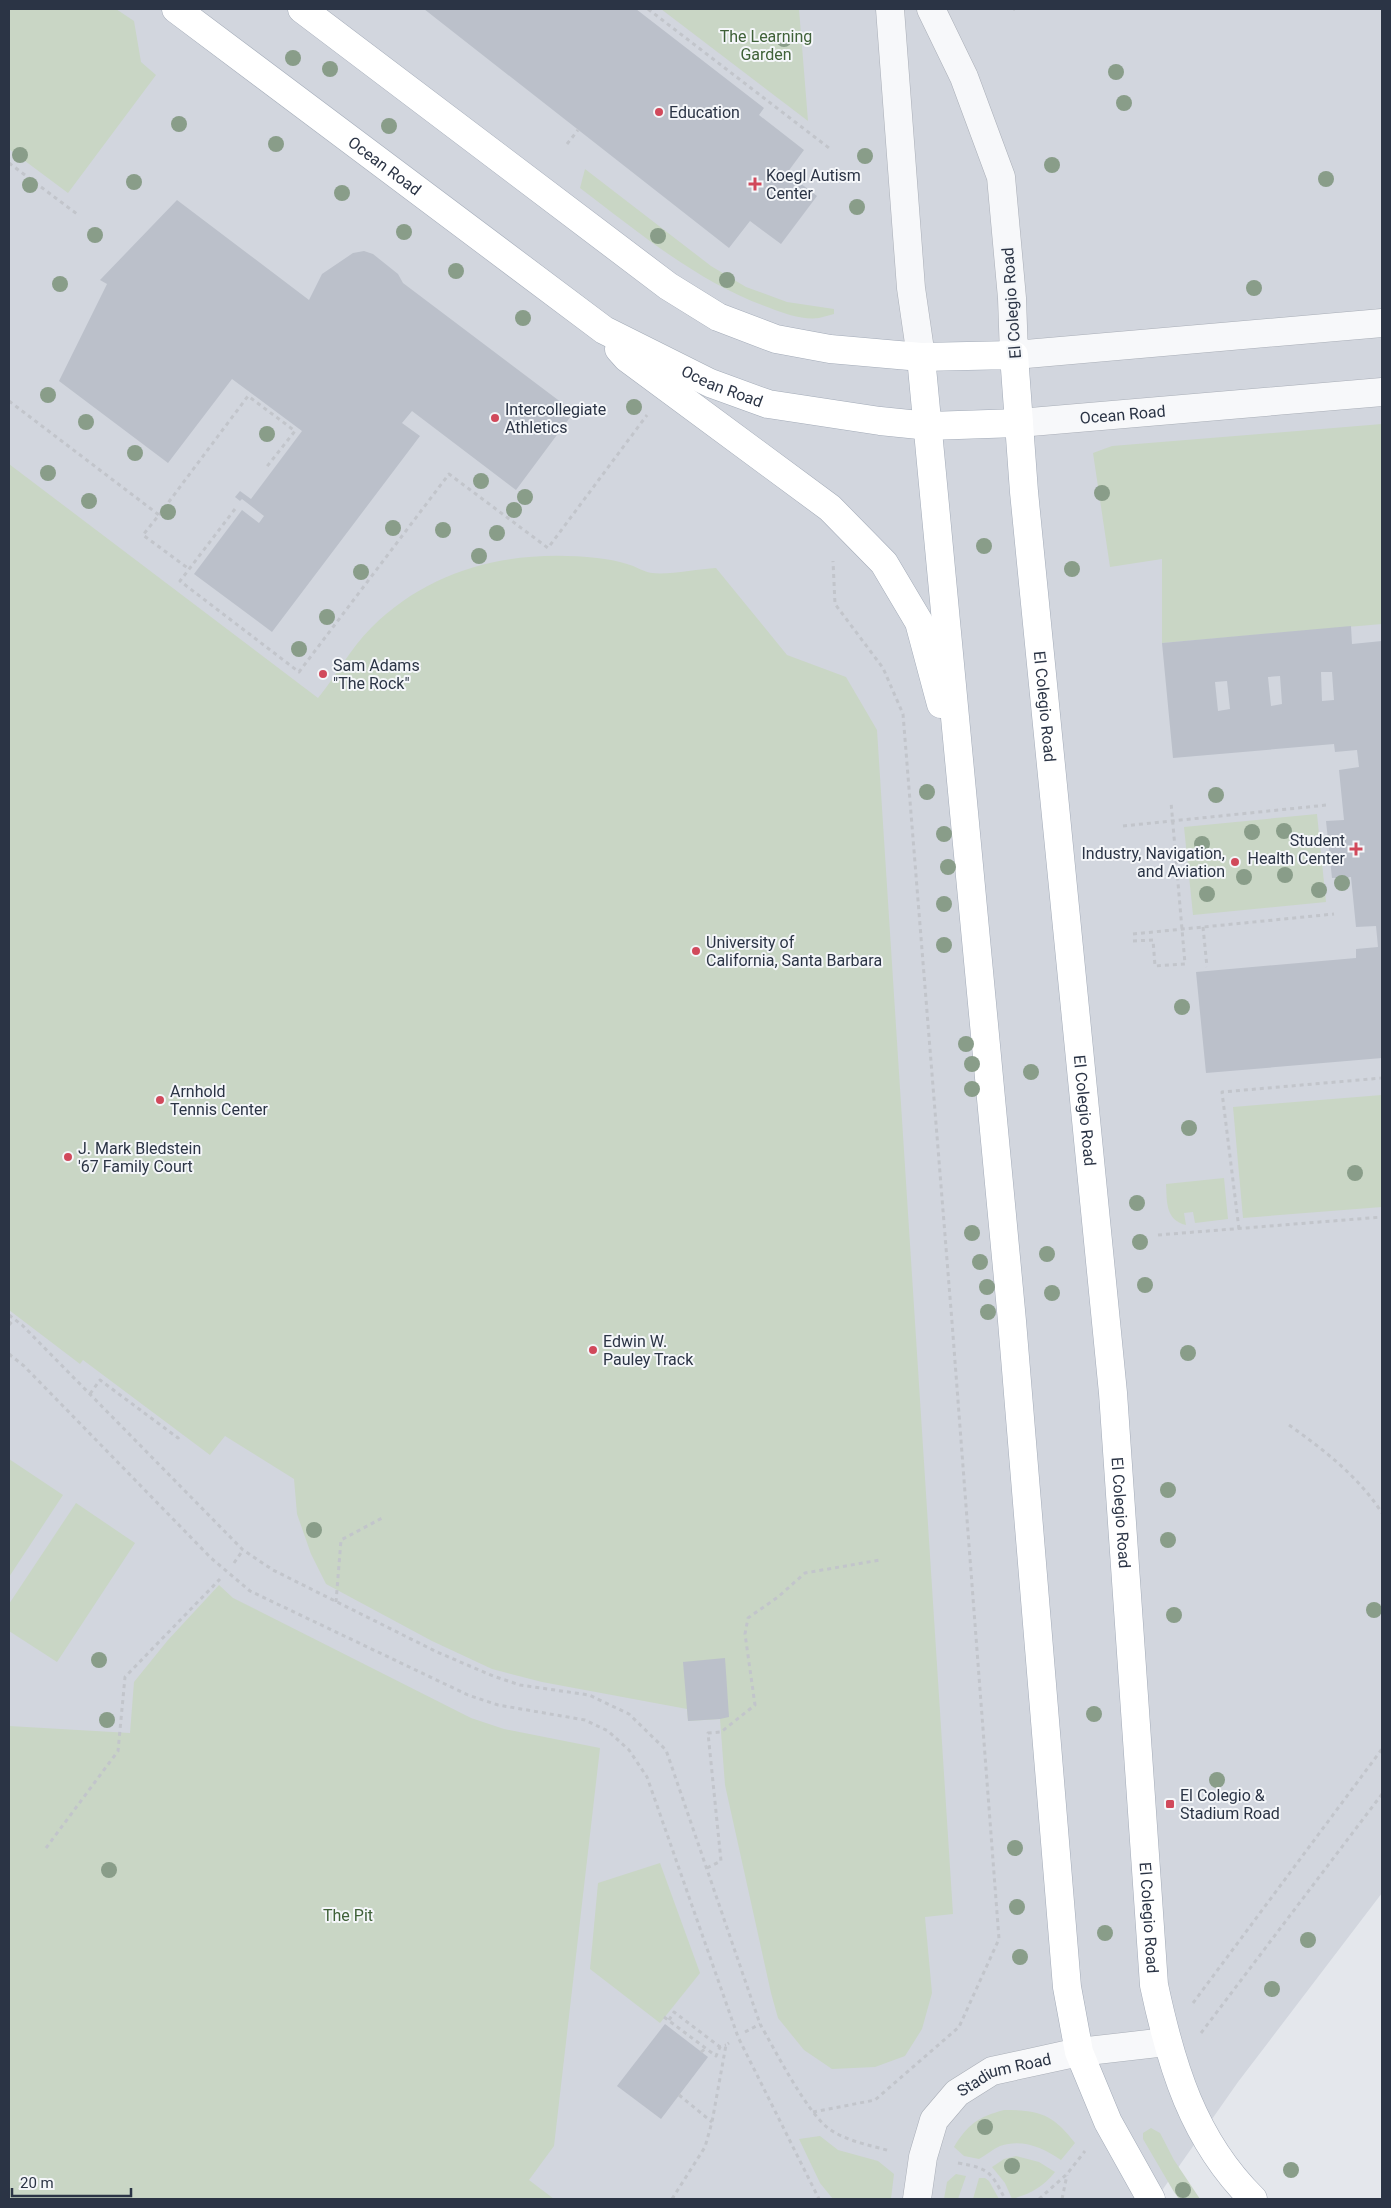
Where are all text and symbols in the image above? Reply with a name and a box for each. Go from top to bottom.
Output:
park label: The Learning Garden [720,27,812,64]
place label: Education [669,103,740,122]
marker: Education [653,106,665,118]
street label: Ocean Road [344,133,425,199]
place label: Koegl Autism Center [766,166,861,203]
marker: Koegl Autism Center [748,177,762,191]
street label: El Colegio Road [998,247,1025,359]
street label: Ocean Road [678,361,765,411]
place label: Intercollegiate Athletics [505,400,606,437]
street label: Ocean Road [1079,402,1166,428]
marker: Intercollegiate Athletics [489,412,501,424]
street label: El Colegio Road [1030,650,1060,763]
place label: Sam Adams "The Rock" [333,656,420,693]
marker: Sam Adams "The Rock" [317,668,329,680]
place label: Student Health Center [1248,831,1346,868]
marker: Student Health Center [1349,842,1363,856]
place label: Industry, Navigation, and Aviation [1082,844,1225,881]
marker: Industry, Navigation, and Aviation [1229,856,1241,868]
place label: University of California, Santa Barbara [706,933,882,970]
marker: University of California, Santa Barbara [690,945,702,957]
street label: El Colegio Road [1070,1054,1100,1167]
place label: Arnhold Tennis Center [170,1082,269,1119]
marker: Arnhold Tennis Center [154,1094,166,1106]
place label: J. Mark Bledstein '67 Family Court [78,1139,201,1176]
marker: J. Mark Bledstein '67 Family Court [62,1151,74,1163]
place label: Edwin W. Pauley Track [603,1332,694,1369]
marker: Edwin W. Pauley Track [587,1344,599,1356]
street label: El Colegio Road [1107,1457,1134,1569]
place label: El Colegio & Stadium Road [1180,1786,1280,1823]
marker: El Colegio & Stadium Road [1164,1798,1176,1810]
street label: El Colegio Road [1136,1862,1162,1974]
park label: The Pit [323,1906,373,1925]
street label: Stadium Road [954,2049,1053,2101]
scale bar [12,2166,131,2198]
text: 20 m [20,2174,54,2192]

